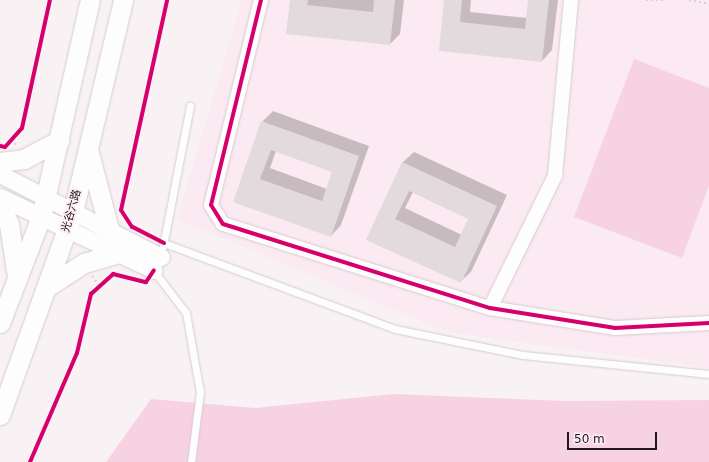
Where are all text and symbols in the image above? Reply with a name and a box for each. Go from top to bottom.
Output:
street label: 光谷六路 [60,188,84,234]
scale bar [569,424,659,450]
text: 50 m [574,432,605,446]

